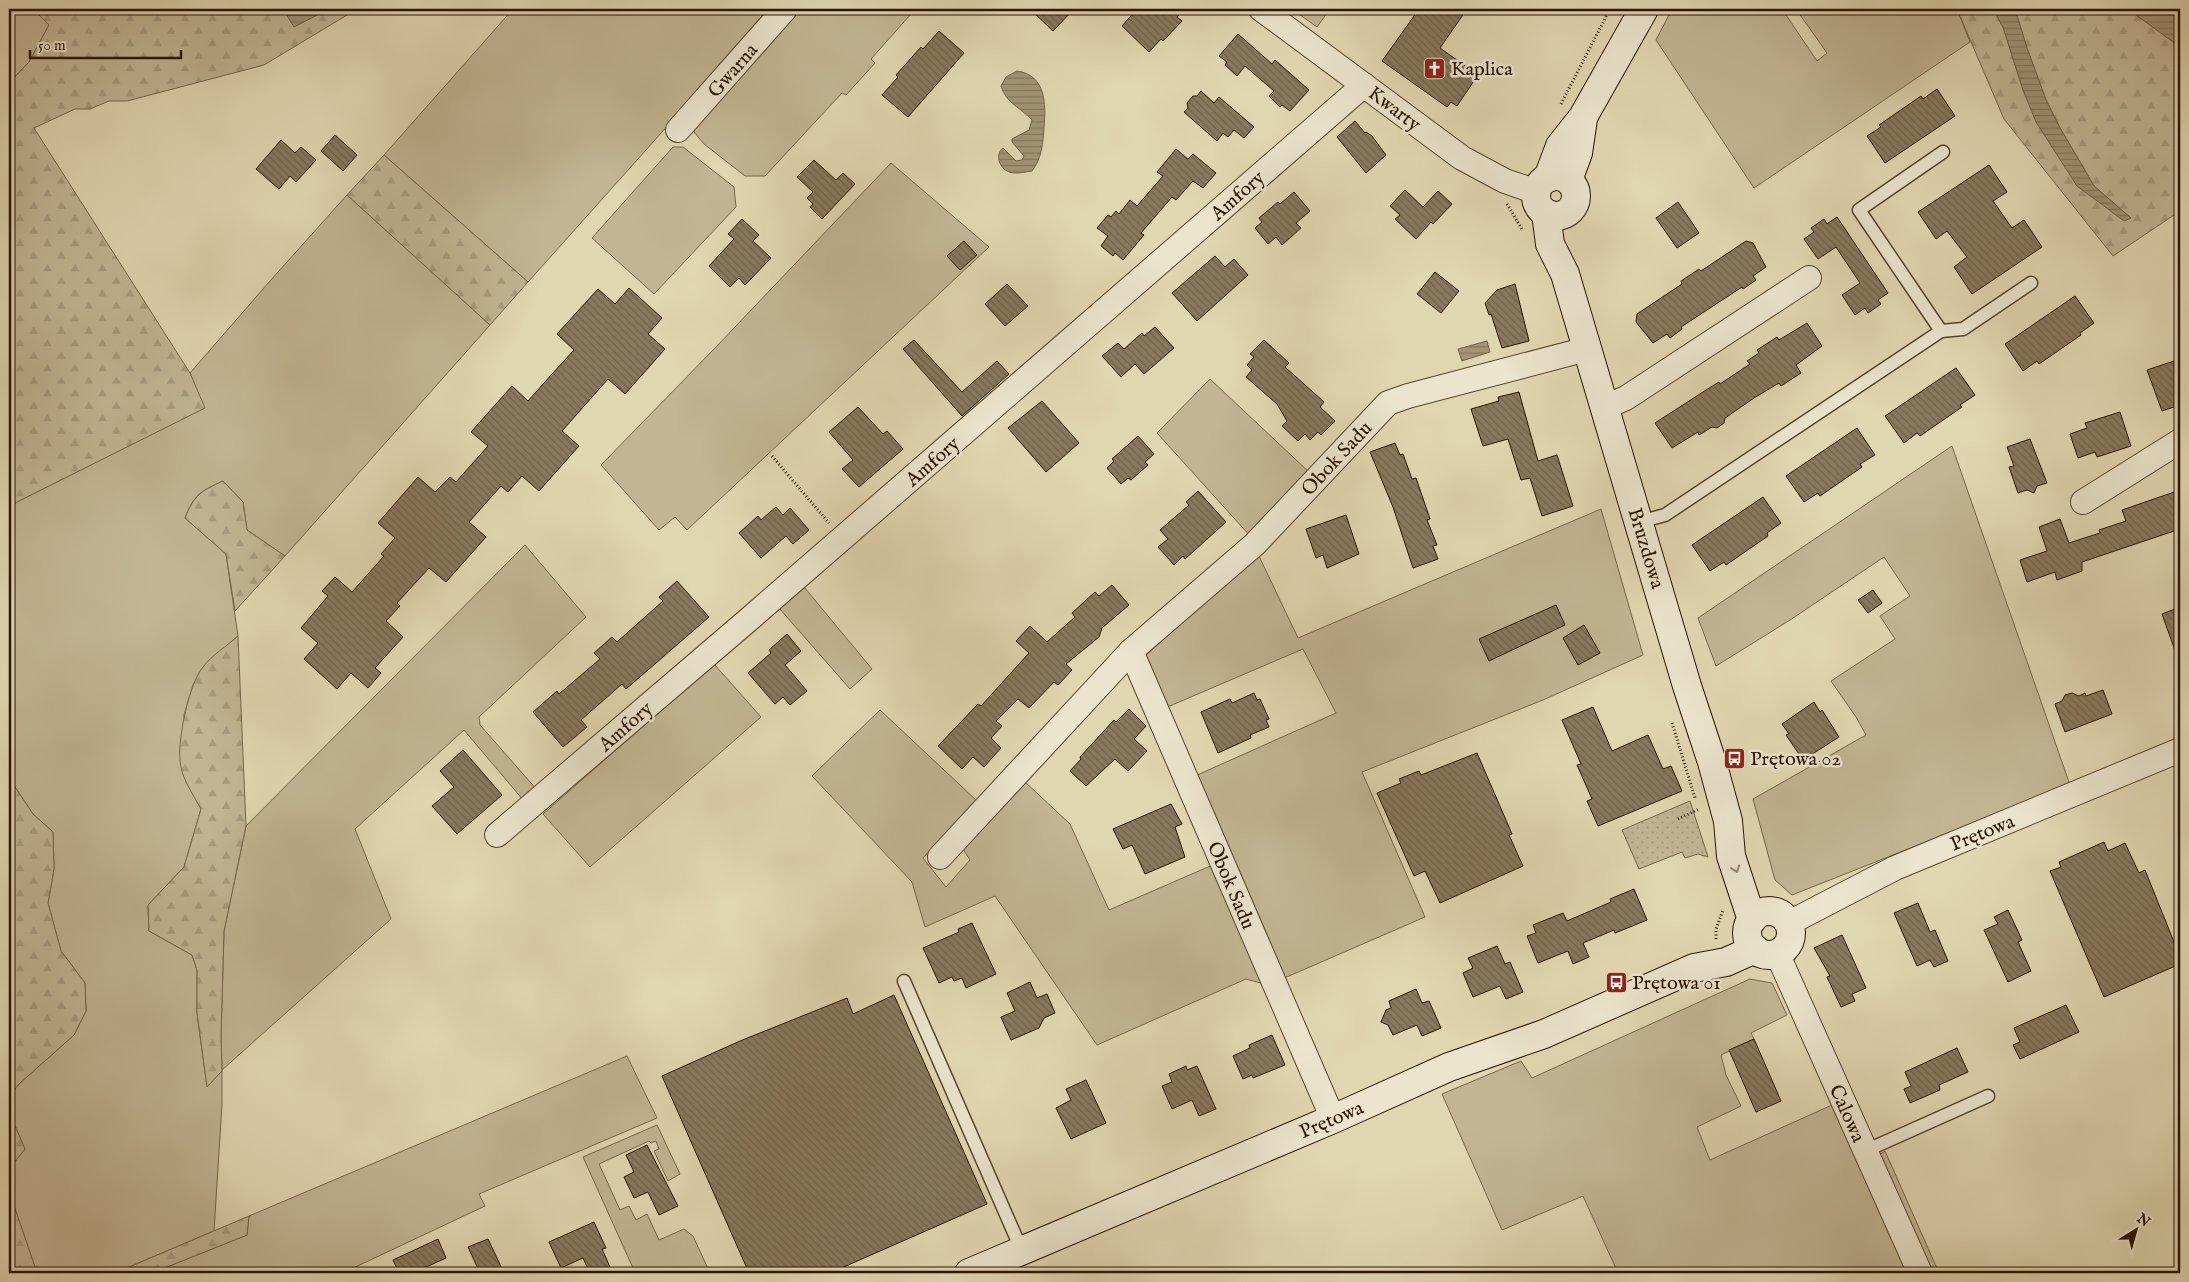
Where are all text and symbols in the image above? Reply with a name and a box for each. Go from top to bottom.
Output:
scale bar [30,28,181,60]
text: 50 m [38,36,66,55]
street label: Gwarna [703,38,764,103]
church icon: Kaplica [1423,56,1447,80]
place label: Kaplica [1451,57,1513,82]
street label: Kwarty [1363,81,1426,137]
street label: Amfory [1205,166,1270,227]
street label: Obok Sadu [1296,417,1378,502]
street label: Amfory [900,432,965,493]
street label: Bruzdowa [1621,505,1670,592]
street label: Amfory [593,697,658,758]
bus stop icon: Prętowa 02 [1722,746,1746,770]
place label: Prętowa 02 [1750,747,1841,772]
street label: Prętowa [1947,809,2019,858]
street label: Obok Sadu [1201,838,1260,933]
one-way arrow [1730,864,1740,872]
bus stop icon: Prętowa 01 [1604,970,1628,994]
place label: Prętowa 01 [1632,971,1721,996]
street label: Calowa [1823,1081,1871,1147]
street label: Prętowa [1296,1096,1368,1145]
north arrow [2112,1204,2162,1254]
text: N [2132,1209,2153,1231]

